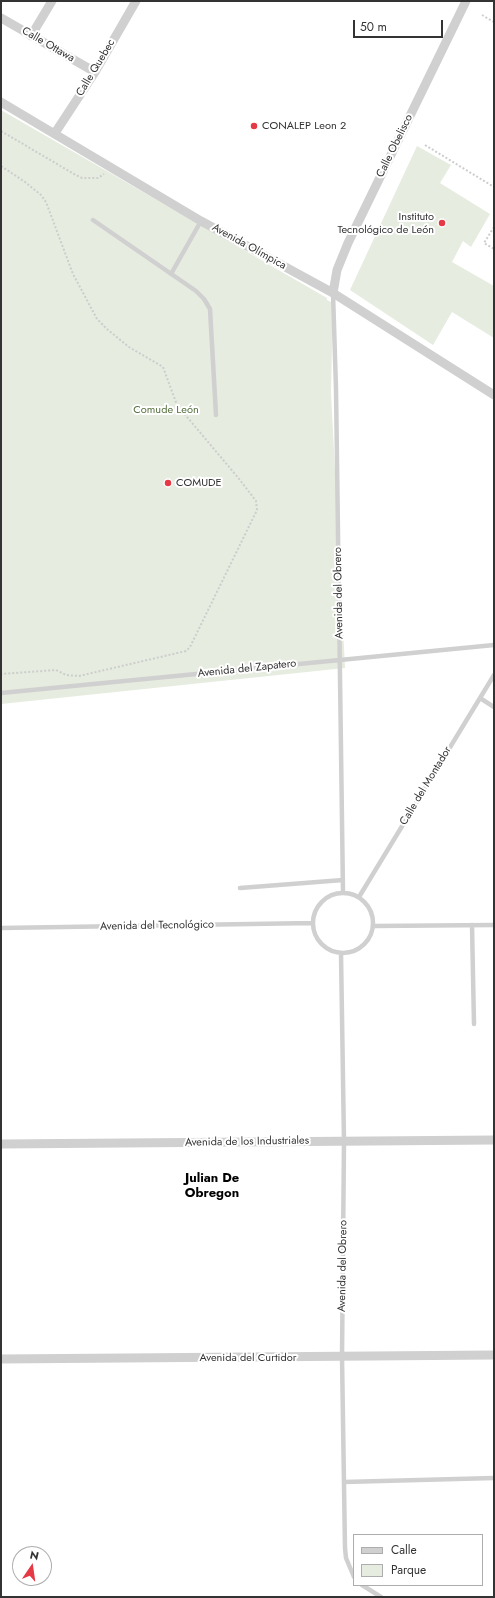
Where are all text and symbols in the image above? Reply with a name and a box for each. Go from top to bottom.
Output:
scale bar [355,12,445,38]
text: 50 m [360,18,387,36]
street label: Calle Ottawa [19,25,77,65]
street label: Calle Quebec [74,37,118,99]
street label: Calle Obelisco [374,112,416,180]
place label: CONALEP Leon 2 [262,119,346,133]
marker: CONALEP Leon 2 [249,121,259,131]
place label: Instituto Tecnológico de León [337,210,434,236]
marker: Instituto Tecnológico de León [437,218,447,228]
street label: Avenida Olímpica [210,221,288,273]
park label: Comude León [133,403,199,417]
place label: COMUDE [176,476,222,490]
marker: COMUDE [163,478,173,488]
street label: Avenida del Obrero [332,547,346,639]
street label: Avenida del Zapatero [197,657,297,681]
street label: Calle del Montador [397,744,455,828]
street label: Avenida del Tecnológico [100,918,214,934]
street label: Avenida de los Industriales [185,1134,309,1150]
district label: Julian De Obregon [185,1171,239,1202]
street label: Avenida del Obrero [336,1220,350,1312]
street label: Avenida del Curtidor [200,1351,296,1365]
legend [353,1534,483,1586]
text: Calle [391,1541,417,1559]
north arrow [12,1546,52,1586]
text: N [28,1547,41,1564]
text: Parque [391,1561,426,1579]

